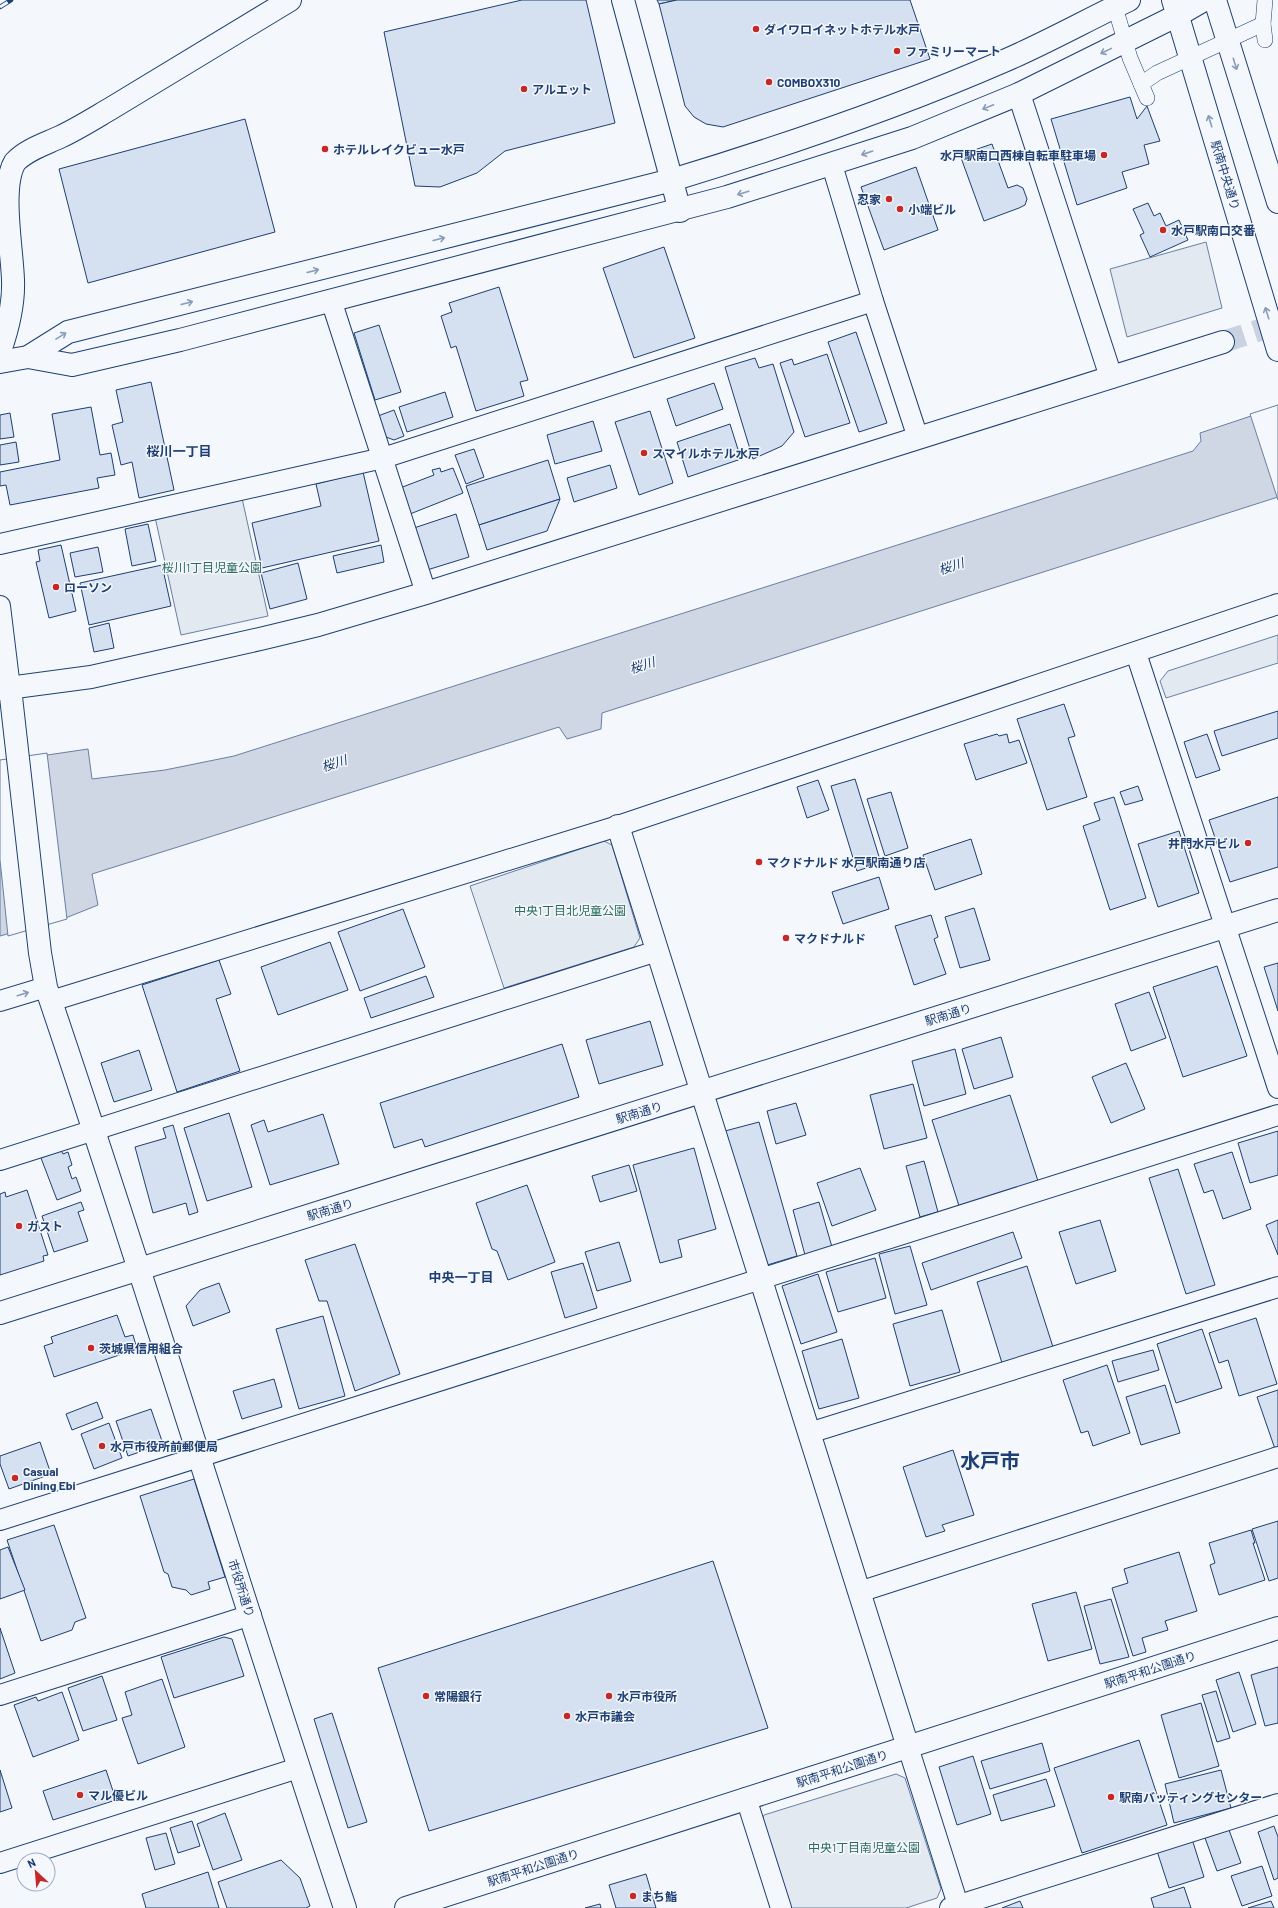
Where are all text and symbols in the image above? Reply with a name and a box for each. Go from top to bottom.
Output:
place label: ダイワロイネットホテル水戸 [764,22,920,36]
marker: ダイワロイネットホテル水戸 [751,24,761,34]
place label: ファミリーマート [905,44,1001,58]
marker: ファミリーマート [892,46,902,56]
one-way arrow [1100,48,1112,55]
one-way arrow [1232,57,1239,70]
place label: COMBOX310 [777,75,840,89]
marker: COMBOX310 [764,77,774,87]
place label: アルエット [532,82,592,96]
marker: アルエット [519,84,529,94]
one-way arrow [983,104,995,111]
one-way arrow [1206,115,1213,128]
street label: 駅南中央通り [1209,139,1243,211]
place label: ホテルレイクビュー水戸 [333,142,465,156]
marker: ホテルレイクビュー水戸 [320,144,330,154]
place label: 水戸駅南口西棟自転車駐車場 [940,148,1096,162]
one-way arrow [860,150,873,157]
marker: 水戸駅南口西棟自転車駐車場 [1099,150,1109,160]
one-way arrow [737,189,749,197]
place label: 忍家 [857,192,881,206]
marker: 忍家 [884,194,894,204]
place label: 小端ビル [908,202,956,216]
marker: 小端ビル [895,204,905,214]
place label: 水戸駅南口交番 [1171,223,1256,237]
marker: 水戸駅南口交番 [1158,225,1168,235]
one-way arrow [432,234,445,242]
one-way arrow [306,266,319,274]
one-way arrow [180,299,193,307]
one-way arrow [1263,307,1270,320]
one-way arrow [56,332,67,340]
district label: 桜川一丁目 [146,443,212,459]
place label: スマイルホテル水戸 [652,446,760,460]
marker: スマイルホテル水戸 [639,448,649,458]
water label: 桜川 [936,554,968,578]
park label: 桜川1丁目児童公園 [162,560,262,574]
place label: ローソン [64,580,112,594]
marker: ローソン [51,582,61,592]
water label: 桜川 [627,653,659,677]
water label: 桜川 [319,751,351,775]
place label: 井門水戸ビル [1168,836,1240,850]
marker: 井門水戸ビル [1243,838,1253,848]
place label: マクドナルド 水戸駅南通り店 [767,855,925,869]
marker: マクドナルド 水戸駅南通り店 [754,857,764,867]
park label: 中央1丁目北児童公園 [514,903,626,917]
place label: マクドナルド [794,931,866,945]
marker: マクドナルド [781,933,791,943]
one-way arrow [17,990,30,997]
street label: 駅南通り [923,1000,973,1028]
street label: 駅南通り [614,1098,664,1126]
street label: 駅南通り [305,1195,355,1223]
place label: ガスト [27,1219,63,1233]
marker: ガスト [14,1221,24,1231]
district label: 中央一丁目 [428,1269,494,1285]
place label: 茨城県信用組合 [99,1341,183,1355]
marker: 茨城県信用組合 [86,1343,96,1353]
place label: 水戸市役所前郵便局 [110,1439,218,1453]
marker: 水戸市役所前郵便局 [97,1441,107,1451]
district label: 水戸市 [960,1448,1020,1472]
place label: Casual Dining Ebi [23,1464,76,1492]
marker: Casual Dining Ebi [10,1473,20,1483]
street label: 市役所通り [226,1557,258,1619]
street label: 駅南平和公園通り [1102,1648,1198,1690]
place label: 常陽銀行 [434,1689,482,1703]
place label: 水戸市役所 [617,1689,677,1703]
marker: 常陽銀行 [421,1691,431,1701]
marker: 水戸市役所 [604,1691,614,1701]
place label: 水戸市議会 [575,1709,635,1723]
marker: 水戸市議会 [562,1711,572,1721]
street label: 駅南平和公園通り [794,1747,890,1789]
place label: マル優ビル [88,1788,148,1802]
marker: マル優ビル [75,1790,85,1800]
place label: 駅南バッティングセンター [1119,1790,1262,1804]
marker: 駅南バッティングセンター [1106,1792,1116,1802]
park label: 中央1丁目南児童公園 [808,1840,920,1854]
street label: 駅南平和公園通り [485,1846,581,1888]
north arrow [16,1852,56,1892]
text: N [25,1855,38,1870]
place label: まち鮨 [641,1889,677,1903]
marker: まち鮨 [628,1891,638,1901]

